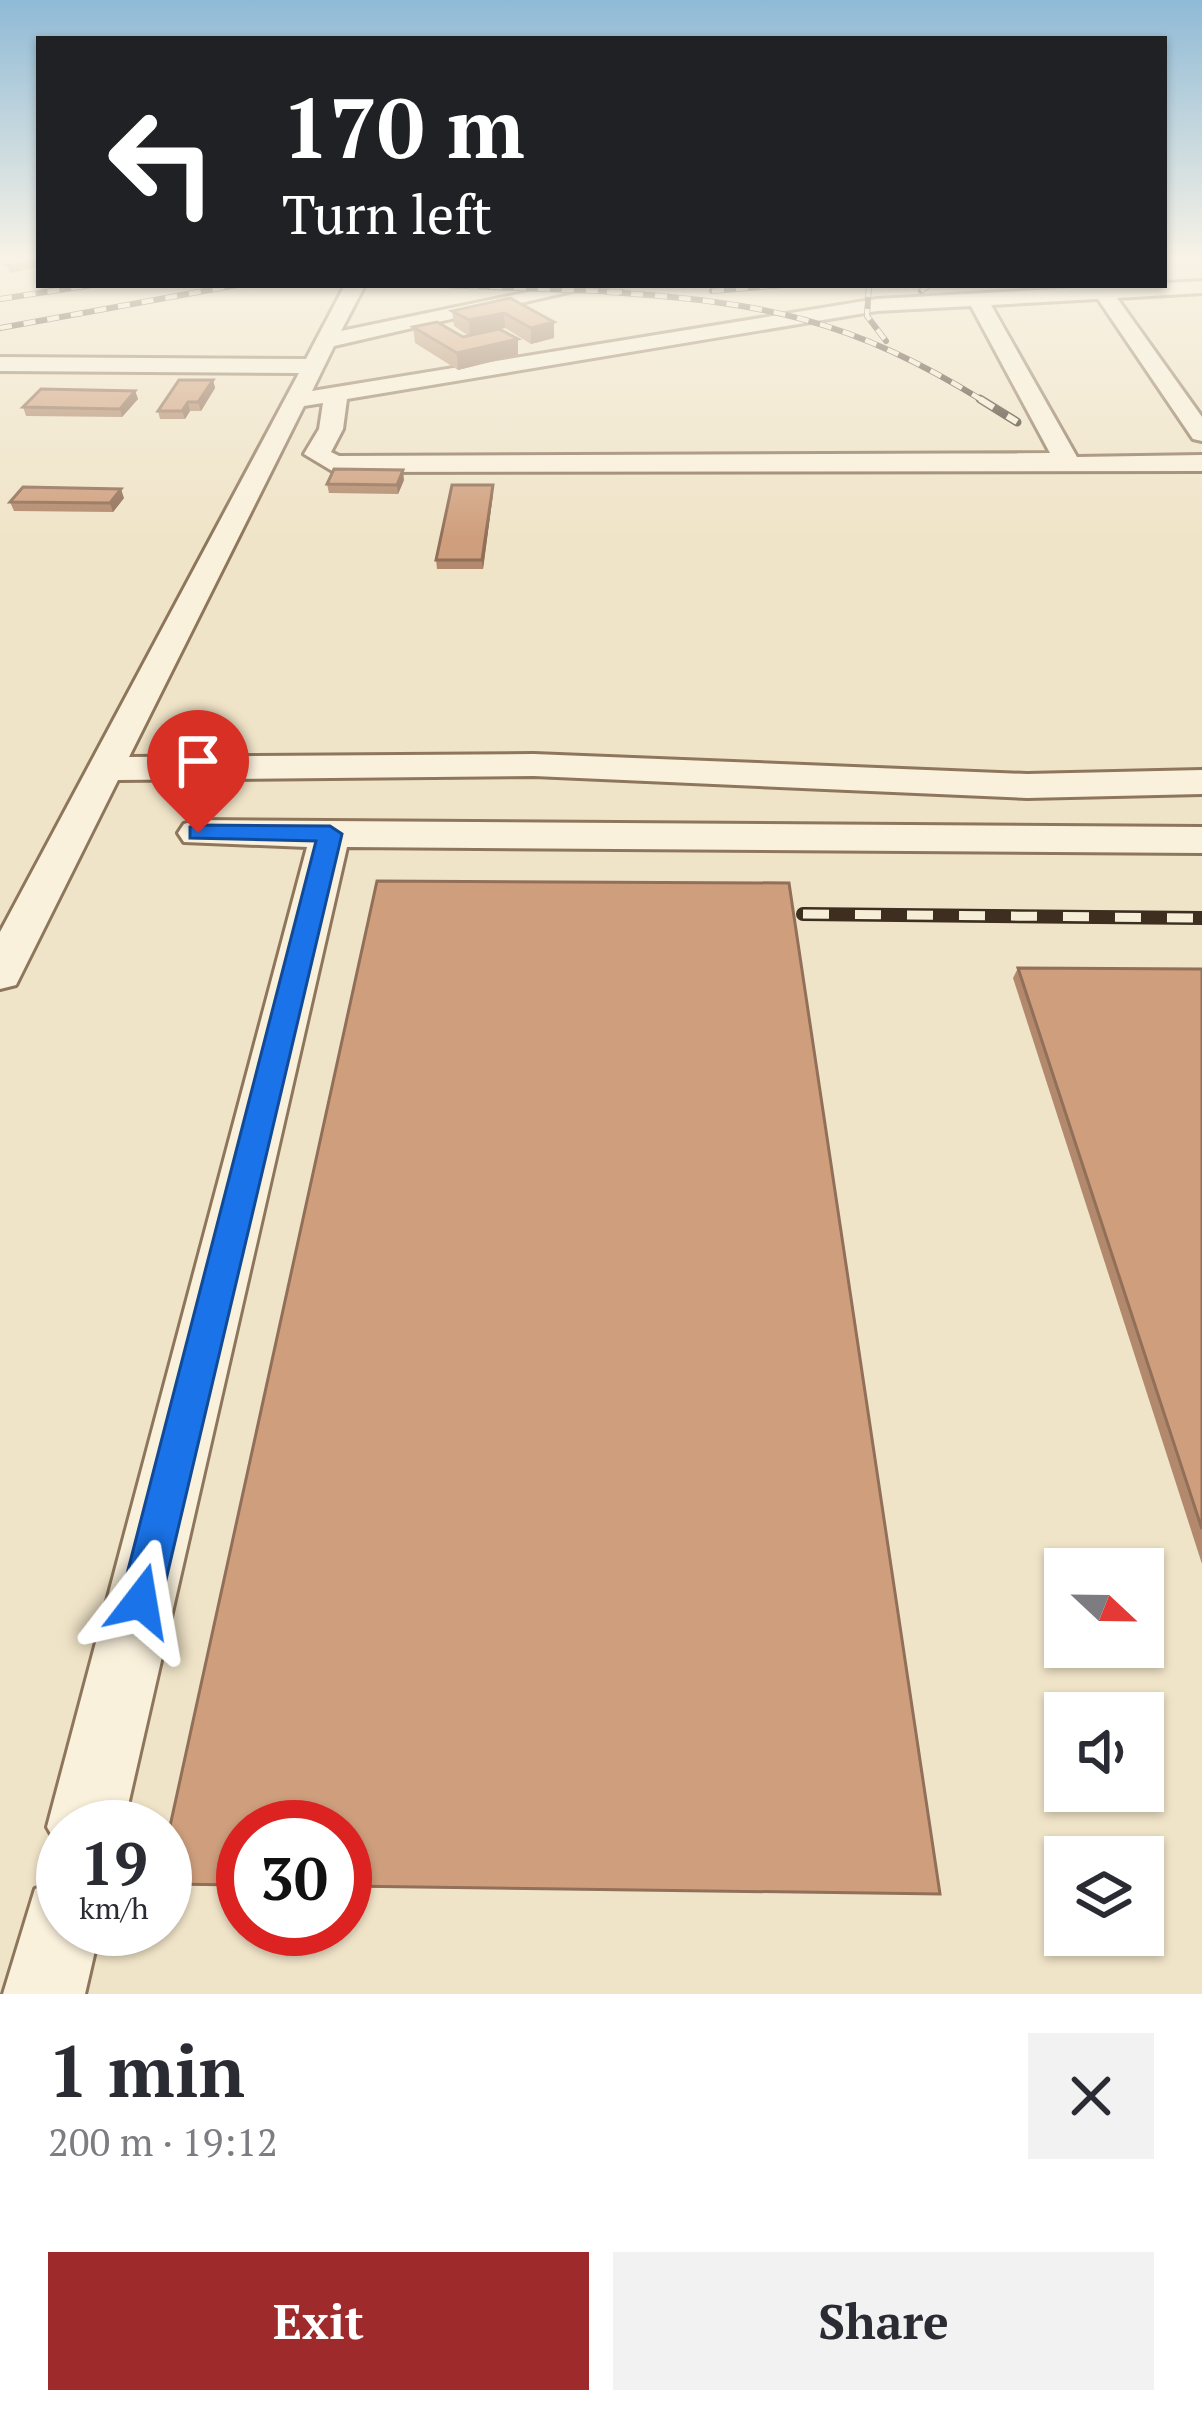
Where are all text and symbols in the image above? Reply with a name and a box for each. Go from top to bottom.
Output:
text: 170 m [282,71,525,182]
icon: left [84,84,240,240]
text: Turn left [282,178,492,249]
pin [147,710,249,833]
icon: arrive [165,728,231,794]
position arrow [78,1538,204,1664]
north arrow [1044,1548,1164,1668]
map controls [1044,1548,1164,1956]
button: sound [1044,1692,1164,1812]
speed limit sign: 30 [216,1800,372,1956]
text: 19 [80,1823,148,1902]
button: layers [1044,1836,1164,1956]
text: km/h [79,1888,149,1928]
text: 1 min [48,2022,245,2118]
button: close [1028,2033,1154,2159]
text: 200 m · 19:12 [48,2115,278,2167]
button: Exit [48,2252,589,2390]
button: Share [613,2252,1154,2390]

